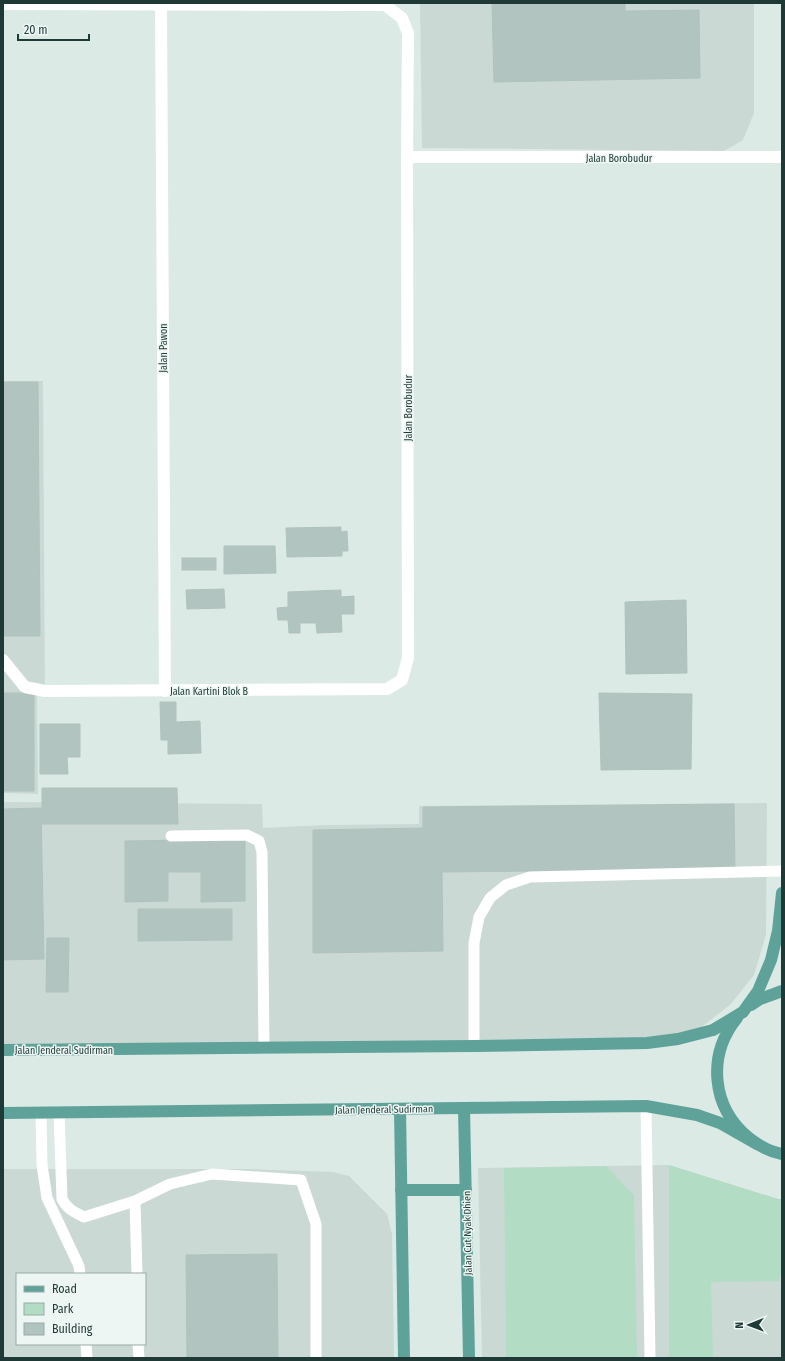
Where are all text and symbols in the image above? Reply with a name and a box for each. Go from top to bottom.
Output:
scale bar [18,16,89,42]
text: 20 m [24,23,48,37]
street label: Jalan Borobudur [586,153,653,165]
street label: Jalan Pawon [158,323,170,373]
street label: Jalan Borobudur [403,374,415,441]
street label: Jalan Kartini Blok B [170,686,249,698]
street label: Jalan Jenderal Sudirman [15,1045,113,1057]
street label: Jalan Jenderal Sudirman [335,1103,433,1117]
street label: Jalan Cut Nyak Dhien [461,1191,475,1275]
legend [16,1273,146,1345]
text: Road [52,1282,77,1296]
text: Park [52,1302,74,1316]
north arrow [729,1305,769,1345]
text: Building [52,1322,93,1336]
text: N [733,1322,746,1329]

